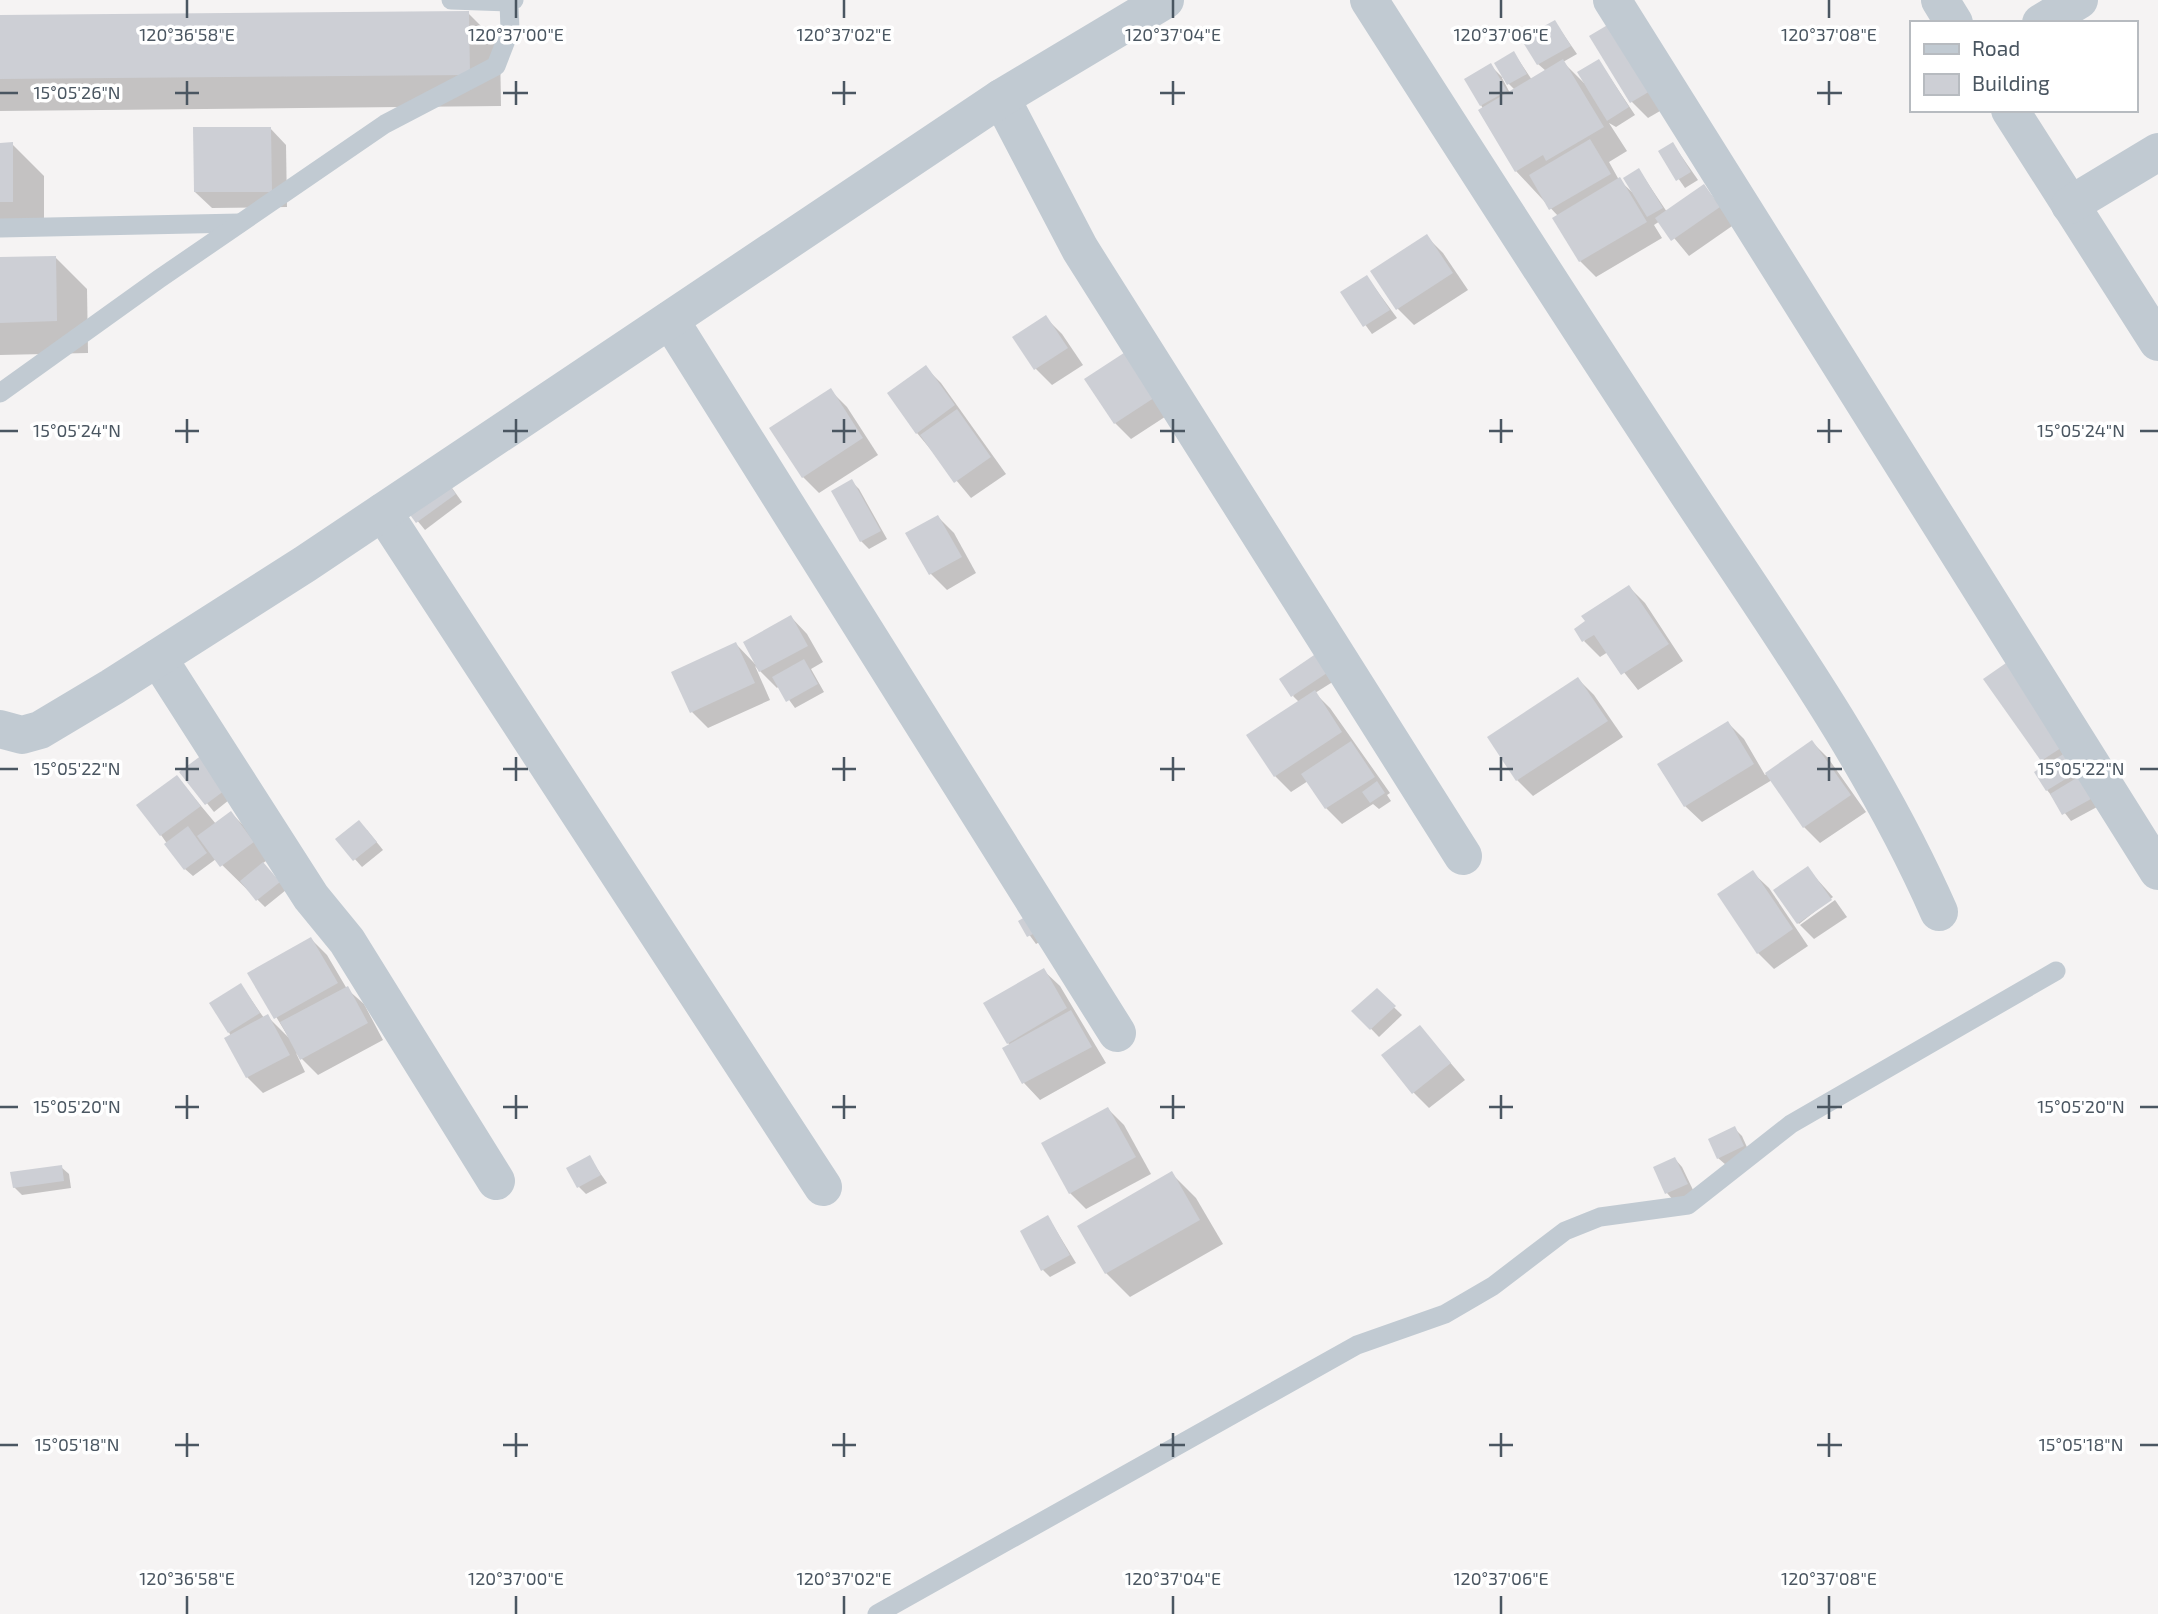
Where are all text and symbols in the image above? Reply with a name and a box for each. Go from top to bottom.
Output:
legend [1910,21,2137,112]
text: 120°36'58"E [139,23,235,45]
text: 120°37'00"E [468,23,564,45]
text: 120°37'02"E [796,23,892,45]
text: 120°37'04"E [1125,23,1221,45]
text: 120°37'06"E [1453,23,1549,45]
text: 120°37'08"E [1781,23,1877,45]
text: Road [1972,35,2020,60]
text: Building [1972,70,2050,95]
text: 15°05'26"N [33,81,121,103]
text: 15°05'24"N [33,419,121,441]
text: 15°05'24"N [2037,419,2125,441]
text: 15°05'22"N [34,757,120,779]
text: 15°05'22"N [2038,757,2124,779]
text: 15°05'20"N [33,1095,121,1117]
text: 15°05'20"N [2037,1095,2125,1117]
text: 15°05'18"N [35,1433,119,1455]
text: 15°05'18"N [2039,1433,2123,1455]
text: 120°36'58"E [139,1567,235,1589]
text: 120°37'00"E [468,1567,564,1589]
text: 120°37'02"E [796,1567,892,1589]
text: 120°37'04"E [1125,1567,1221,1589]
text: 120°37'06"E [1453,1567,1549,1589]
text: 120°37'08"E [1781,1567,1877,1589]

